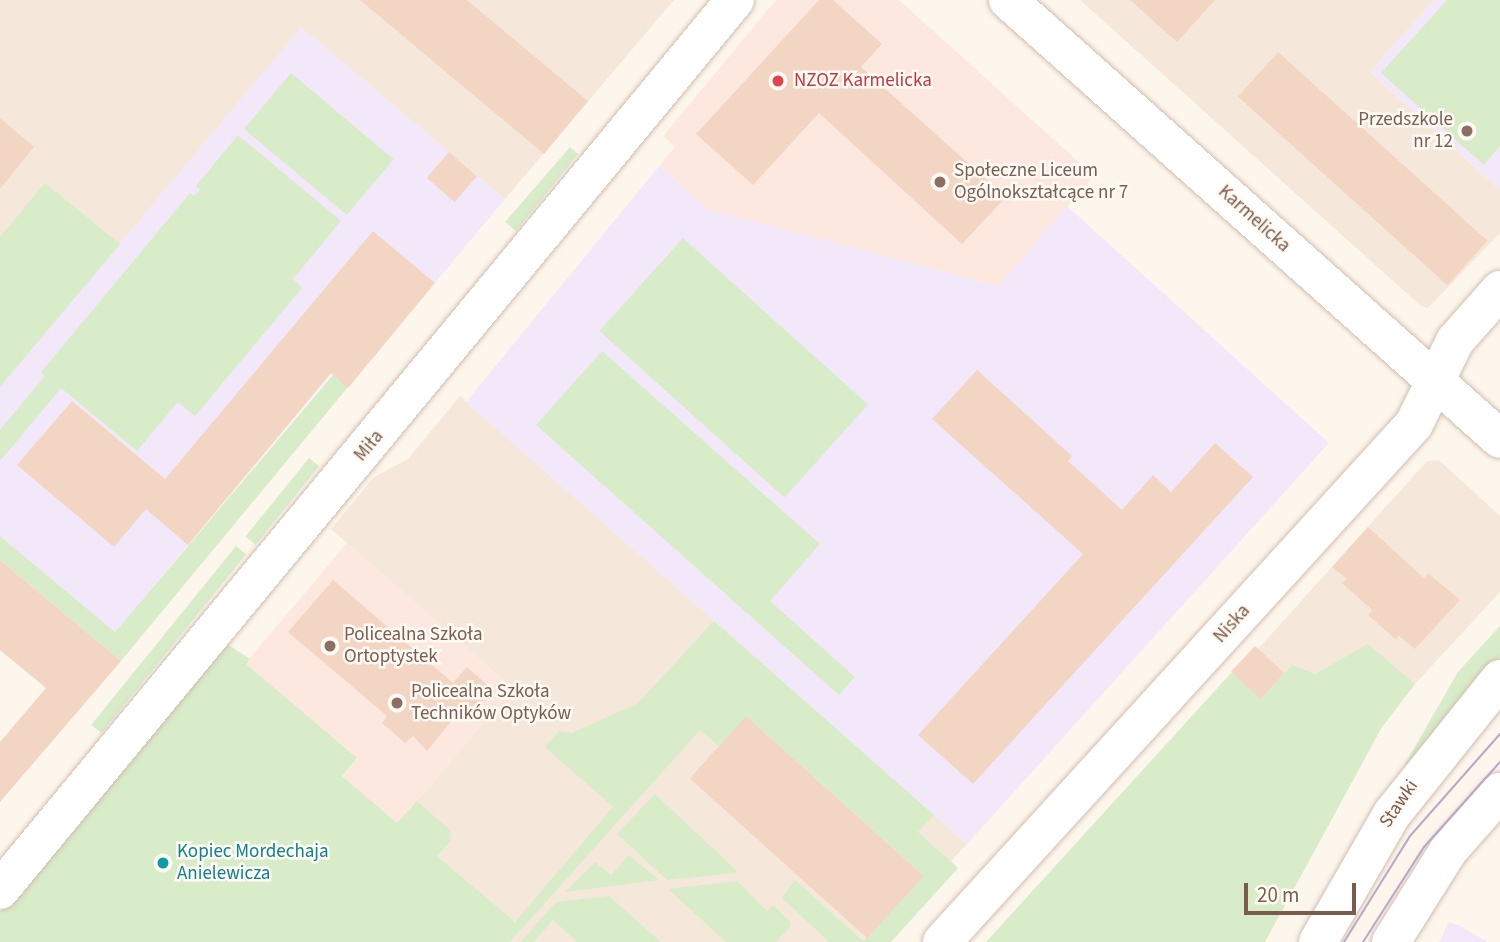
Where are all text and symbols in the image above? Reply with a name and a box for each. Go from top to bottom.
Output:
place label: NZOZ Karmelicka [794,70,932,92]
marker: NZOZ Karmelicka [768,71,788,91]
place label: Przedszkole nr 12 [1358,109,1453,153]
marker: Przedszkole nr 12 [1459,123,1475,139]
place label: Społeczne Liceum Ogólnokształcące nr 7 [954,160,1128,204]
marker: Społeczne Liceum Ogólnokształcące nr 7 [932,174,948,190]
street label: Karmelicka [1213,181,1295,257]
street label: Miła [349,426,389,466]
street label: Niska [1209,600,1255,648]
place label: Policealna Szkoła Ortoptystek [344,624,483,668]
marker: Policealna Szkoła Ortoptystek [322,638,338,654]
place label: Policealna Szkoła Techników Optyków [411,681,571,725]
marker: Policealna Szkoła Techników Optyków [389,695,405,711]
street label: Stawki [1375,776,1423,832]
place label: Kopiec Mordechaja Anielewicza [177,841,329,885]
marker: Kopiec Mordechaja Anielewicza [155,855,171,871]
scale bar [1248,869,1360,913]
text: 20 m [1257,880,1299,910]

